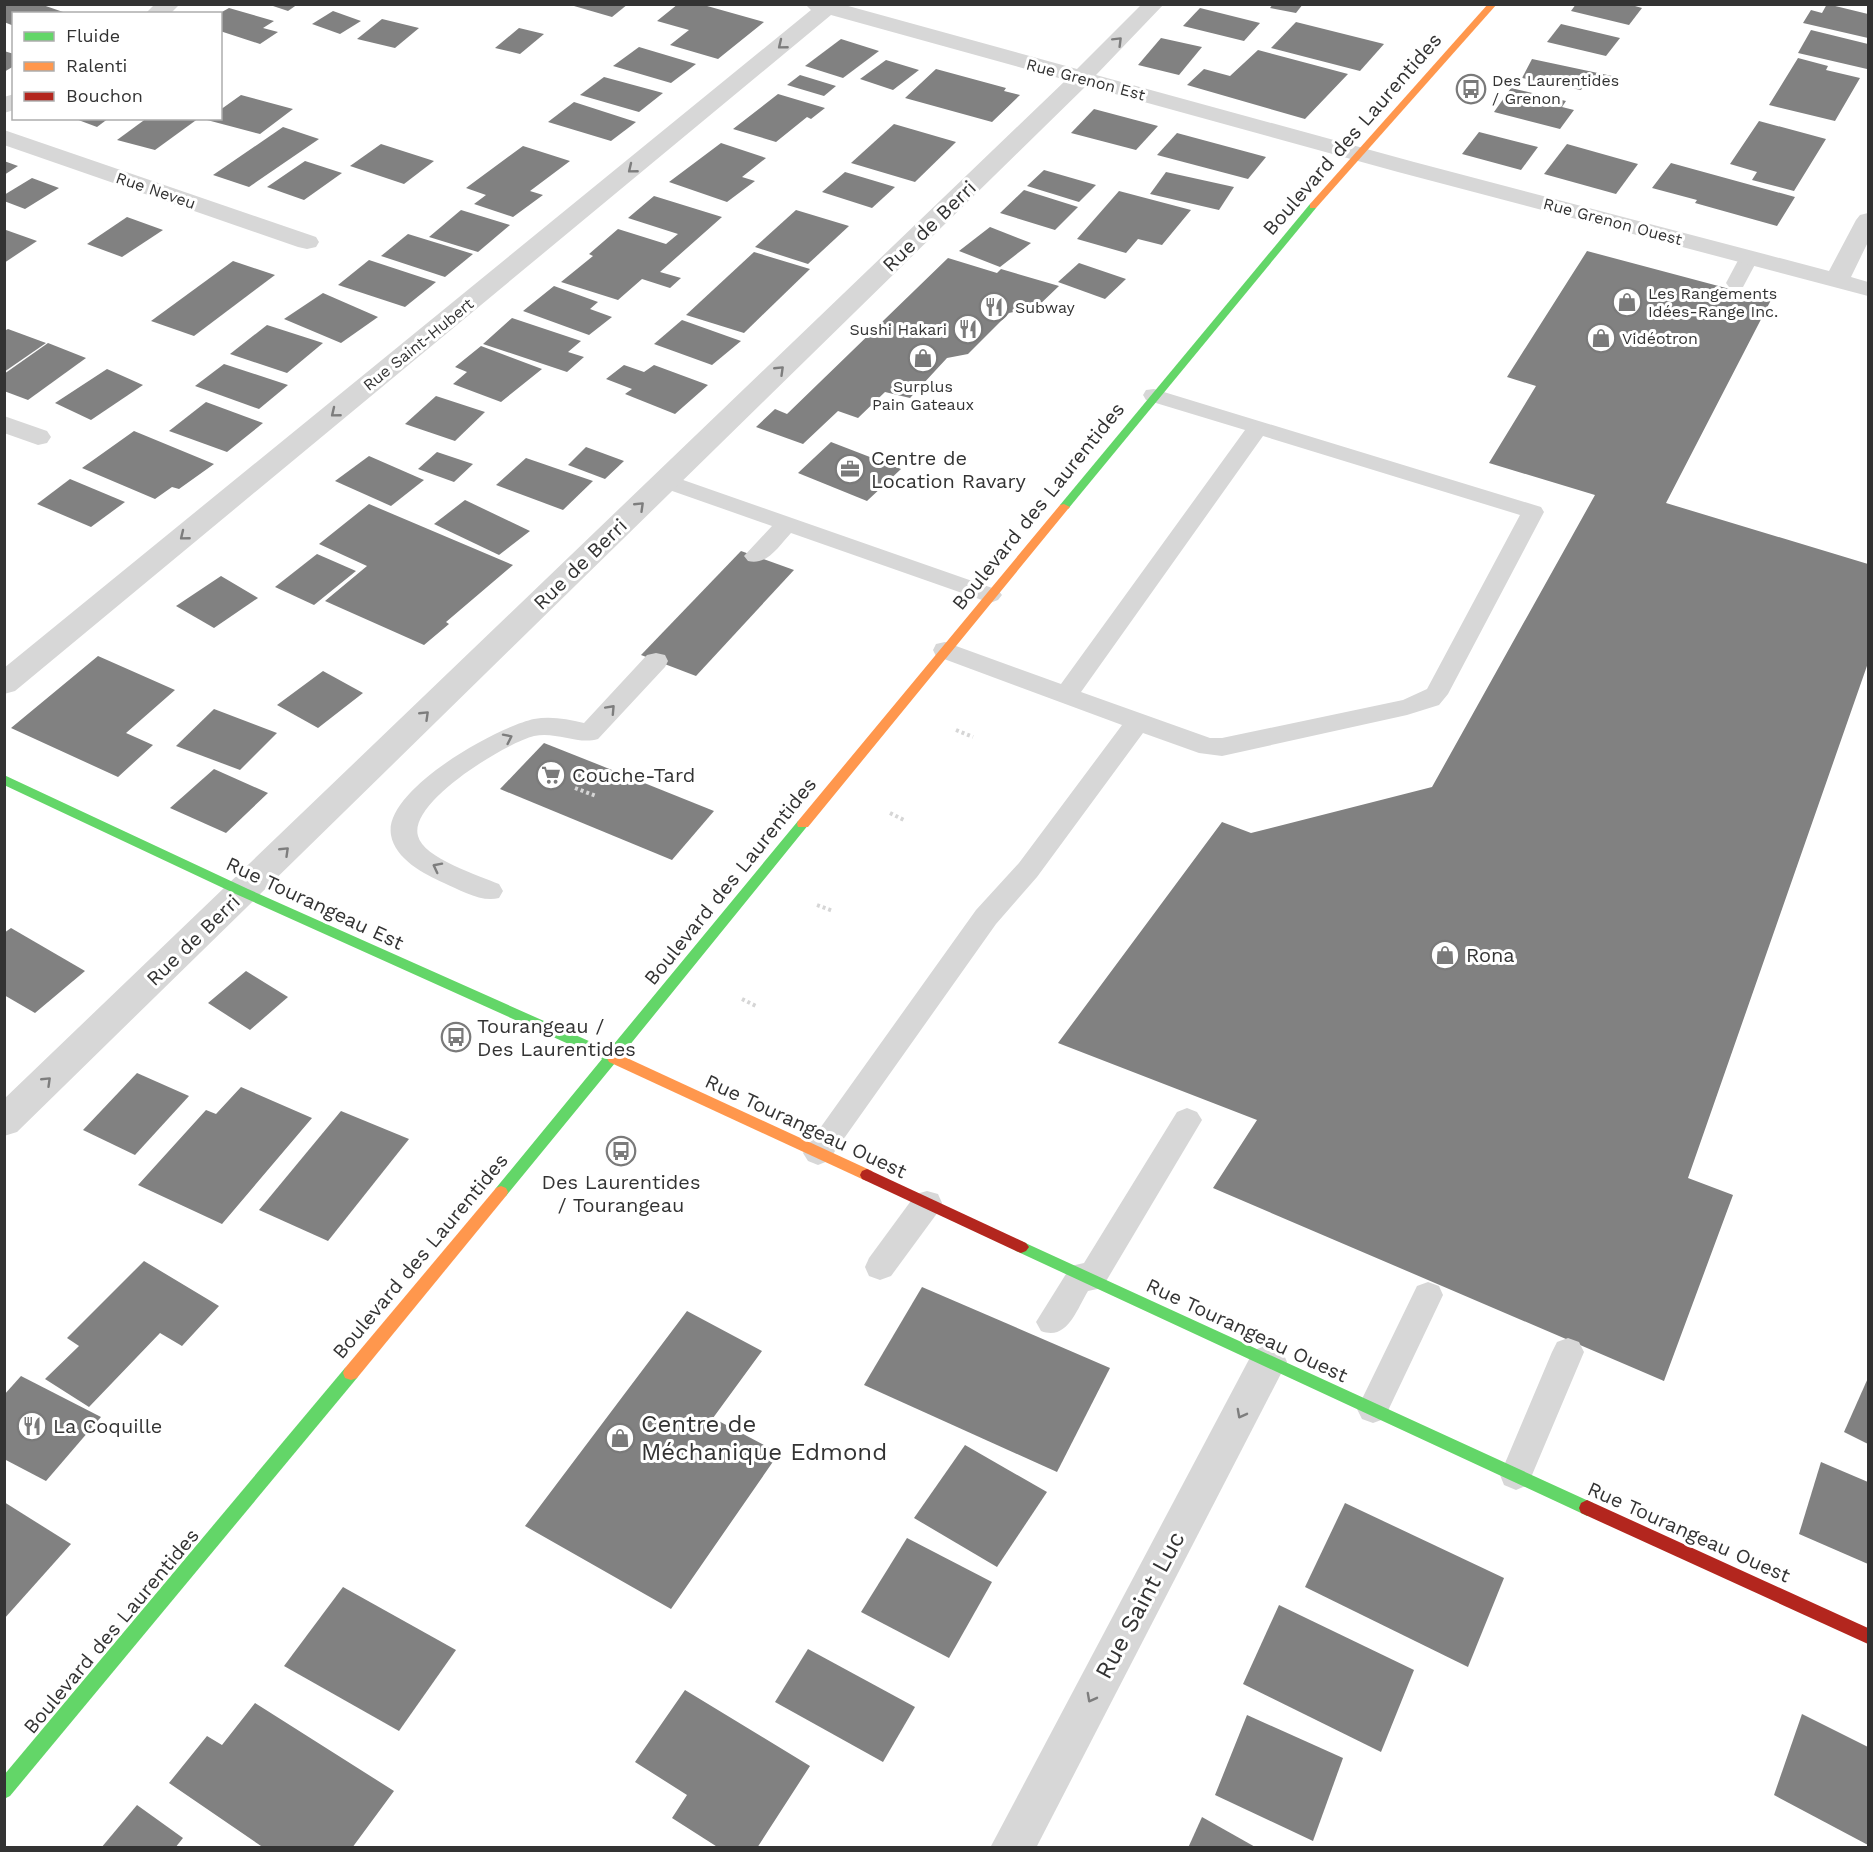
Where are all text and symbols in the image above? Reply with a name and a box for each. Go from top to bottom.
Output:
legend [12,12,222,120]
text: Fluide [66,25,120,46]
street label: Boulevard des Laurentides [1258,28,1446,240]
one-way arrow [778,38,789,49]
one-way arrow [1110,38,1121,49]
street label: Rue Grenon Est [1024,54,1148,105]
text: Ralenti [66,55,127,76]
place label: Des Laurentides / Grenon [1492,71,1619,108]
bus stop icon: Des Laurentides / Grenon [1455,73,1487,105]
text: Bouchon [66,85,143,106]
one-way arrow [627,161,638,172]
street label: Rue Neveu [113,168,198,213]
street label: Rue de Berri [877,175,981,277]
street label: Rue Grenon Ouest [1541,194,1685,249]
place label: Les Rangements Idées-Range Inc. [1648,284,1778,321]
shop icon: Les Rangements Idées-Range Inc. [1611,286,1643,318]
restaurant icon: Subway [978,291,1010,323]
street label: Rue Saint-Hubert [359,294,478,395]
place label: Subway [1015,298,1076,317]
restaurant icon: Sushi Hakari [952,313,984,345]
place label: Sushi Hakari [849,320,947,339]
shop icon: Vidéotron [1585,322,1617,354]
place label: Vidéotron [1622,329,1698,348]
shop icon: Surplus Pain Gateaux [907,342,939,374]
one-way arrow [772,367,783,378]
place label: Surplus Pain Gateaux [872,377,974,414]
street label: Boulevard des Laurentides [947,397,1129,615]
one-way arrow [331,405,342,416]
place label: Centre de Location Ravary [871,446,1027,493]
office icon: Centre de Location Ravary [834,453,866,485]
one-way arrow [633,502,643,513]
street label: Rue de Berri [528,513,632,615]
one-way arrow [180,529,191,540]
one-way arrow [604,706,615,716]
one-way arrow [418,711,428,722]
one-way arrow [501,734,512,746]
supermarket icon: Couche-Tard [535,759,567,791]
place label: Couche-Tard [572,763,695,787]
street label: Boulevard des Laurentides [639,772,821,990]
one-way arrow [278,847,288,858]
street label: Rue Tourangeau Est [222,851,408,955]
one-way arrow [433,863,443,874]
street label: Rue de Berri [141,889,245,991]
shop icon: Rona [1429,939,1461,971]
place label: Rona [1466,943,1515,967]
place label: Tourangeau / Des Laurentides [477,1014,636,1061]
bus stop icon: Tourangeau / Des Laurentides [440,1021,472,1053]
street label: Rue Tourangeau Ouest [701,1069,911,1184]
one-way arrow [40,1077,50,1088]
bus stop icon: Des Laurentides / Tourangeau [605,1135,637,1167]
street label: Boulevard des Laurentides [327,1149,513,1363]
place label: Des Laurentides / Tourangeau [542,1170,700,1217]
street label: Rue Tourangeau Ouest [1142,1273,1352,1388]
one-way arrow [1237,1407,1248,1418]
restaurant icon: La Coquille [16,1410,48,1442]
place label: Centre de Méchanique Edmond [641,1410,887,1466]
place label: La Coquille [53,1414,162,1438]
shop icon: Centre de Méchanique Edmond [604,1422,636,1454]
street label: Rue Tourangeau Ouest [1584,1476,1795,1588]
street label: Boulevard des Laurentides [18,1524,204,1738]
street label: Rue Saint Luc [1089,1527,1191,1683]
one-way arrow [1087,1691,1098,1702]

